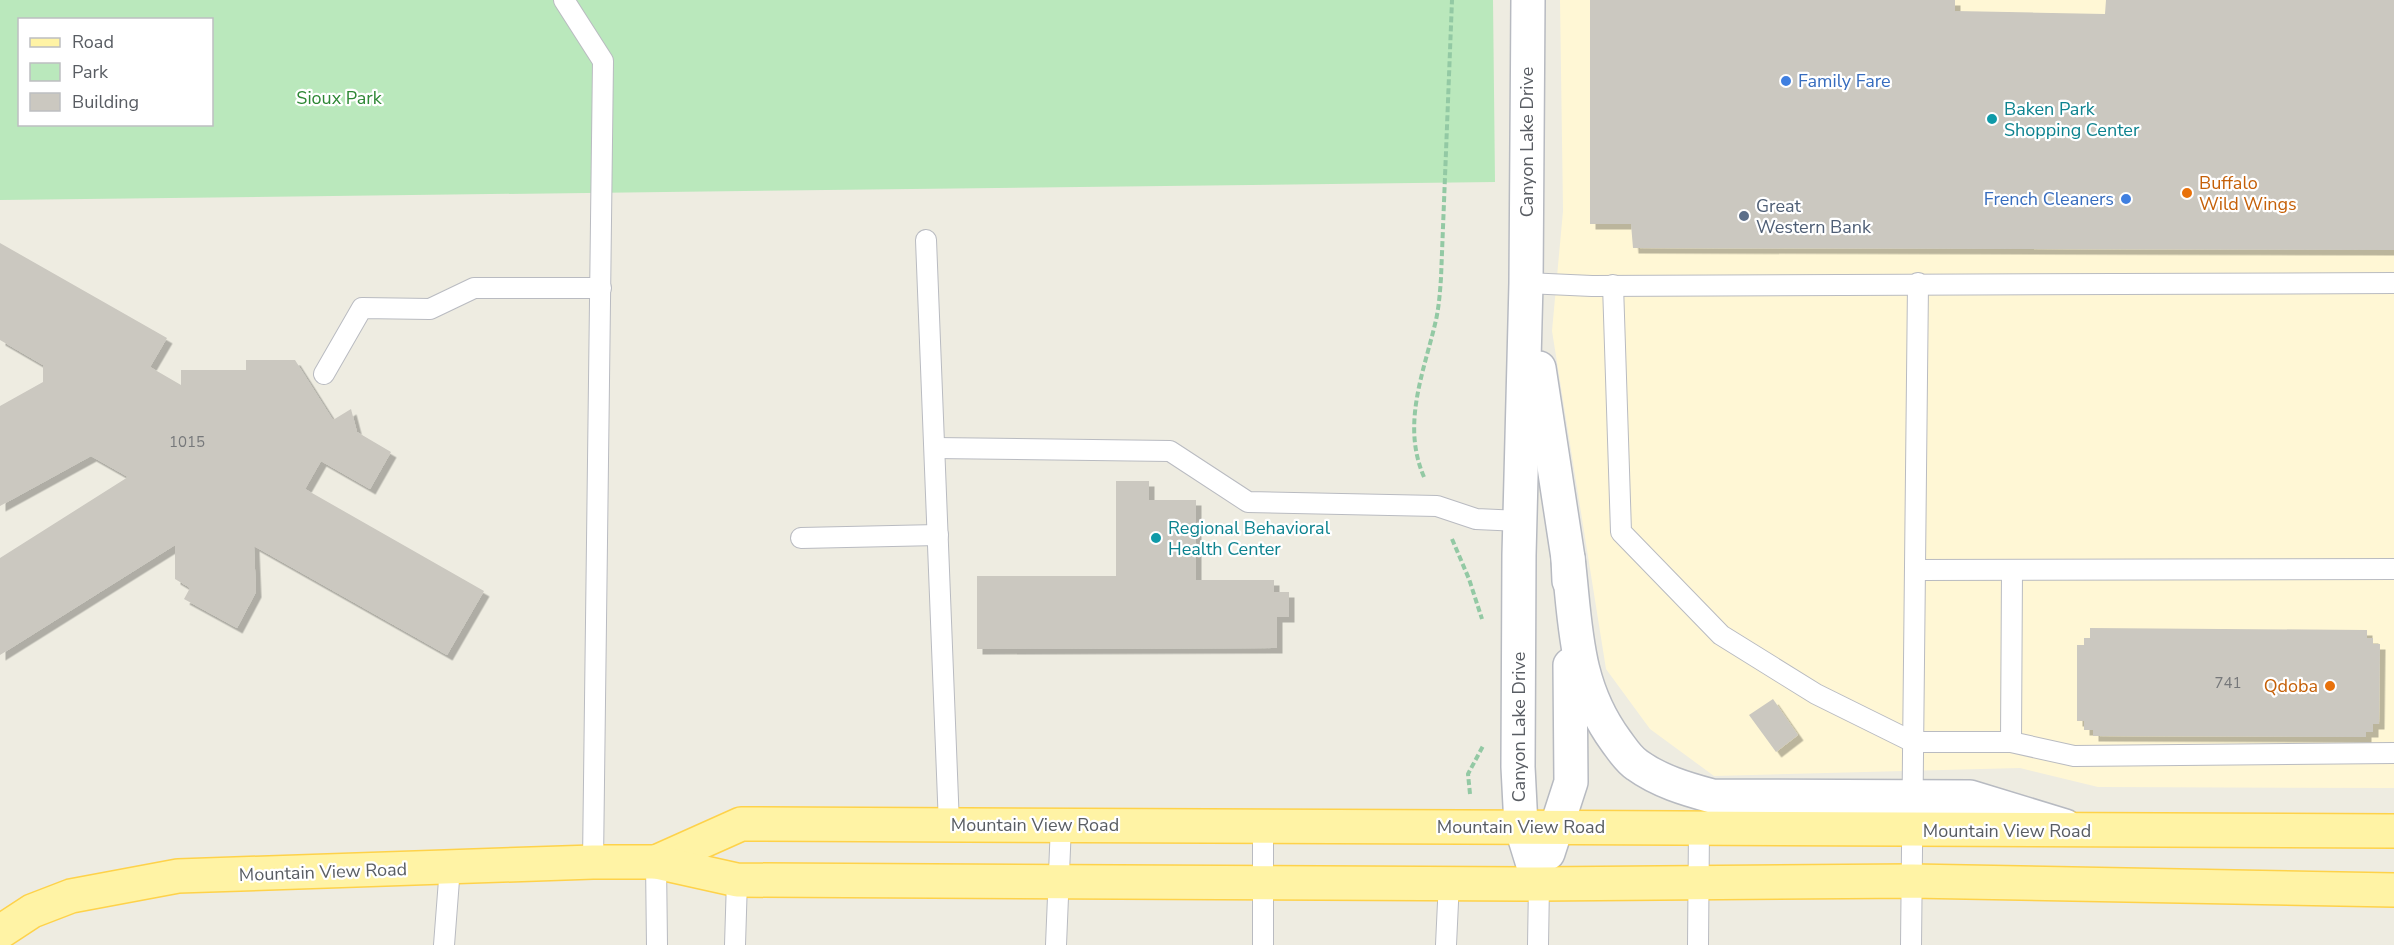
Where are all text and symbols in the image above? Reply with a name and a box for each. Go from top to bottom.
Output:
legend [18,18,213,126]
text: Road [72,30,114,54]
text: Park [72,60,109,84]
street label: Canyon Lake Drive [1515,67,1539,217]
place label: Family Fare [1798,69,1891,93]
marker: Family Fare [1779,74,1793,88]
park label: Sioux Park [296,86,383,110]
text: Building [72,90,139,114]
place label: Baken Park Shopping Center [2004,97,2140,142]
marker: Baken Park Shopping Center [1985,112,1999,126]
place label: Buffalo Wild Wings [2199,171,2297,216]
marker: Buffalo Wild Wings [2180,186,2194,200]
place label: French Cleaners [1984,187,2114,211]
marker: French Cleaners [2119,192,2133,206]
place label: Great Western Bank [1756,194,1872,239]
marker: Great Western Bank [1737,209,1751,223]
house number: 1015 [169,432,205,452]
place label: Regional Behavioral Health Center [1168,516,1331,561]
marker: Regional Behavioral Health Center [1149,531,1163,545]
street label: Canyon Lake Drive [1507,652,1531,802]
house number: 741 [2214,673,2242,693]
place label: Qdoba [2264,674,2318,698]
marker: Qdoba [2323,679,2337,693]
street label: Mountain View Road [951,813,1119,837]
street label: Mountain View Road [1437,815,1605,839]
street label: Mountain View Road [1923,819,2091,843]
street label: Mountain View Road [238,857,408,887]

